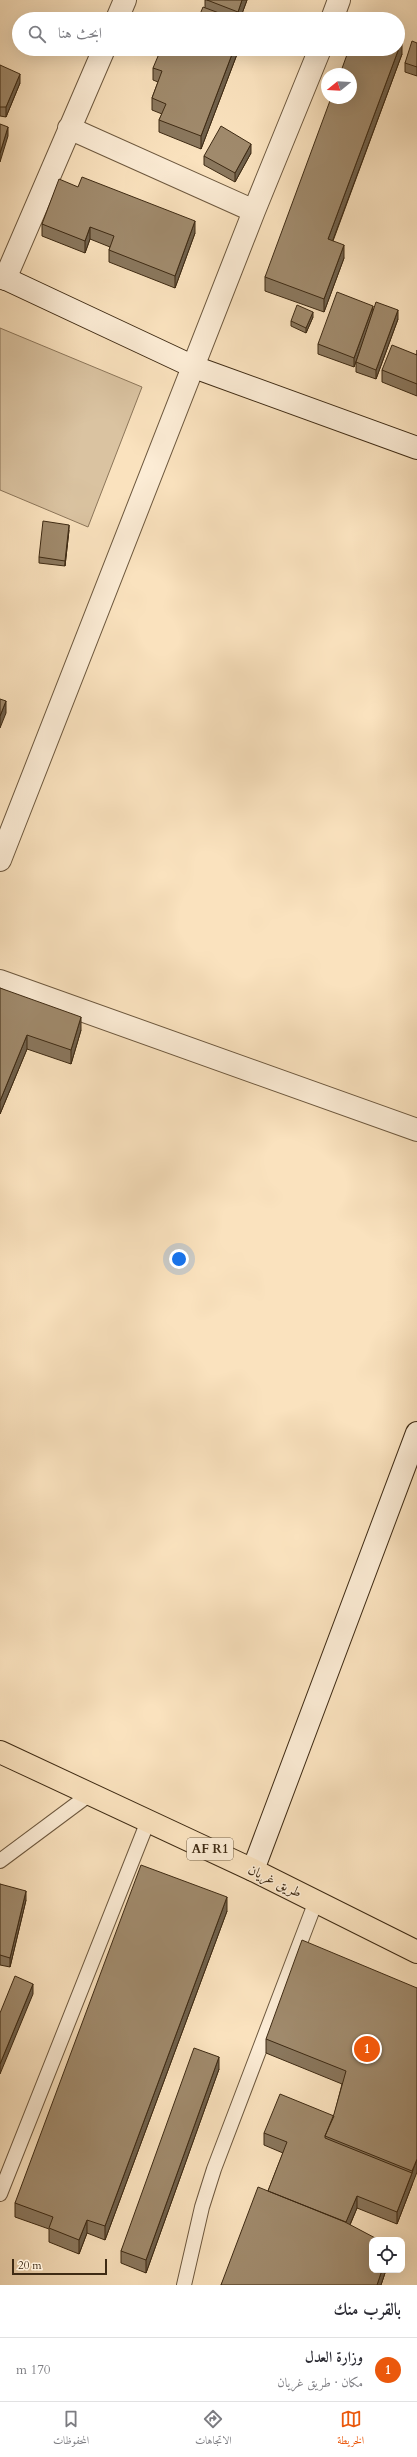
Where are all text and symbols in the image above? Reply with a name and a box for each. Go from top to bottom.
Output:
search box [12,12,405,56]
icon: search [26,23,48,45]
text: ابحث هنا [58,23,102,43]
north arrow [321,68,357,104]
your location [169,1249,189,1269]
road number: AF R1 [187,1838,233,1860]
street label: طريق غريان [245,1860,305,1902]
pin: 1 [354,2034,380,2064]
map controls [369,2237,405,2273]
button: locate [369,2237,405,2273]
scale bar [12,2257,107,2276]
text: 20 m [18,2258,42,2273]
text: بالقرب منك [334,2298,401,2321]
text: وزارة العدل [305,2347,363,2367]
text: 170 m [16,2361,50,2379]
text: 1 [385,2361,391,2379]
text: مكان · طريق غريان [277,2374,363,2392]
tab: المحفوظات [53,2408,89,2451]
tab: الاتجاهات [195,2408,232,2451]
tab: الخريطة [337,2408,364,2451]

